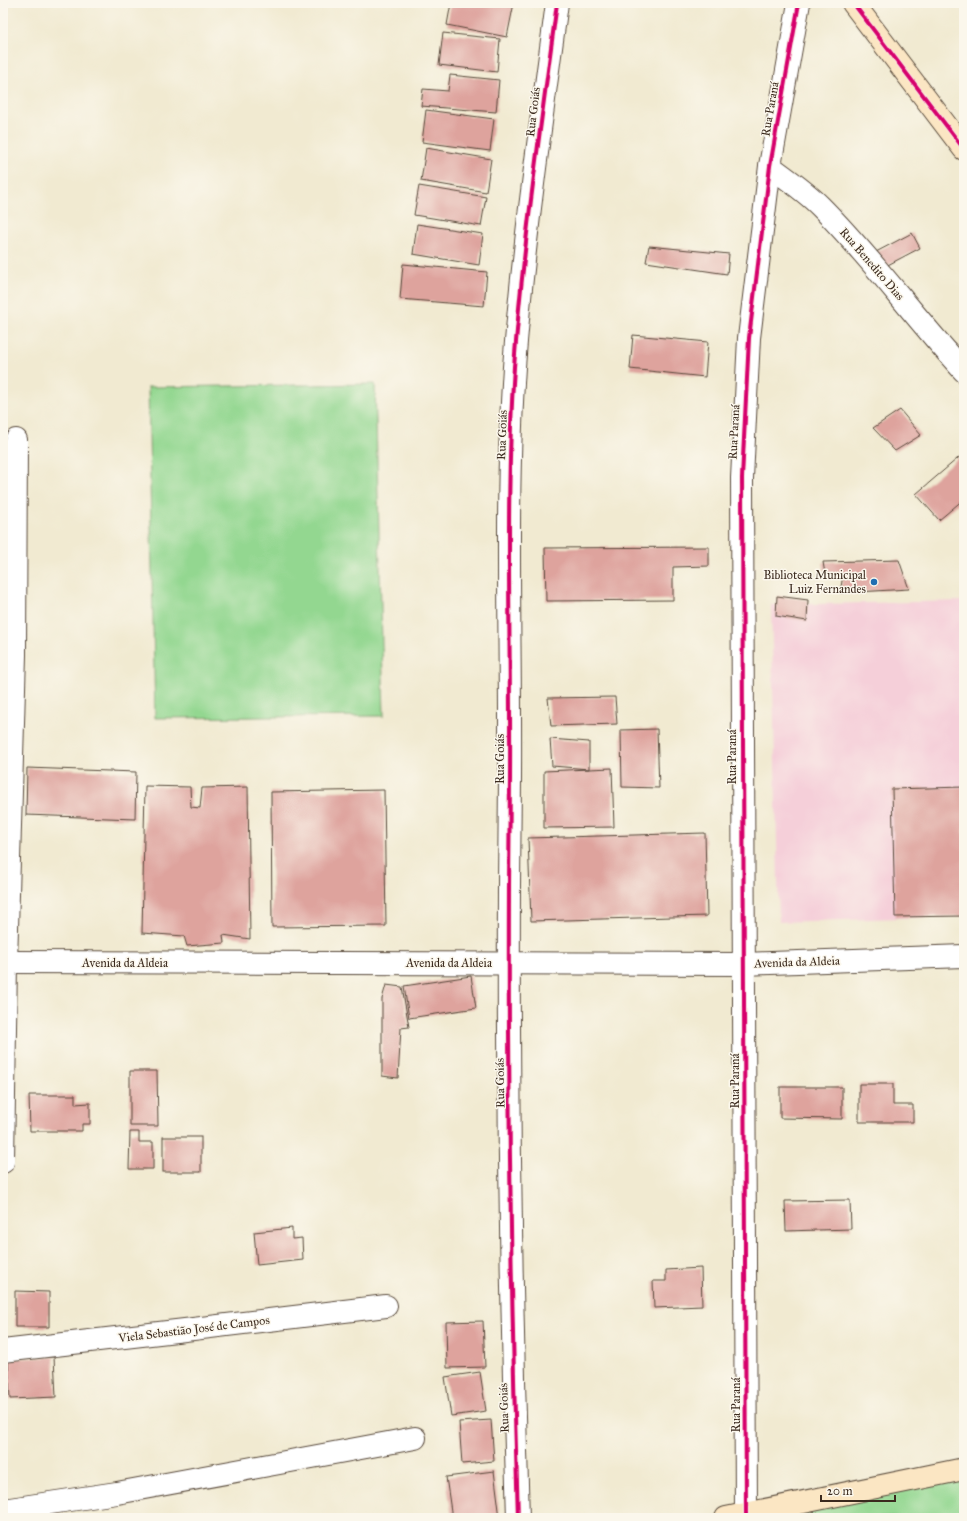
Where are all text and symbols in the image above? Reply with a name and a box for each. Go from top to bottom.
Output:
street label: Rua Paraná [758,80,782,137]
street label: Rua Goiás [523,86,543,138]
street label: Rua Benedito Dias [837,225,907,303]
street label: Rua Paraná [726,403,742,460]
street label: Rua Goiás [494,410,510,460]
place label: Biblioteca Municipal Luiz Fernandes [763,568,867,596]
marker: Biblioteca Municipal Luiz Fernandes [869,577,879,587]
street label: Rua Paraná [725,728,739,785]
street label: Rua Goiás [493,734,507,784]
street label: Avenida da Aldeia [753,953,841,971]
street label: Avenida da Aldeia [81,956,169,970]
street label: Avenida da Aldeia [405,956,493,970]
street label: Rua Paraná [728,1052,742,1109]
street label: Rua Goiás [493,1058,507,1108]
street label: Viela Sebastião José de Campos [117,1313,270,1346]
street label: Rua Paraná [729,1376,743,1433]
street label: Rua Goiás [496,1383,512,1433]
scale bar [821,1477,895,1503]
text: 20 m [827,1484,853,1498]

